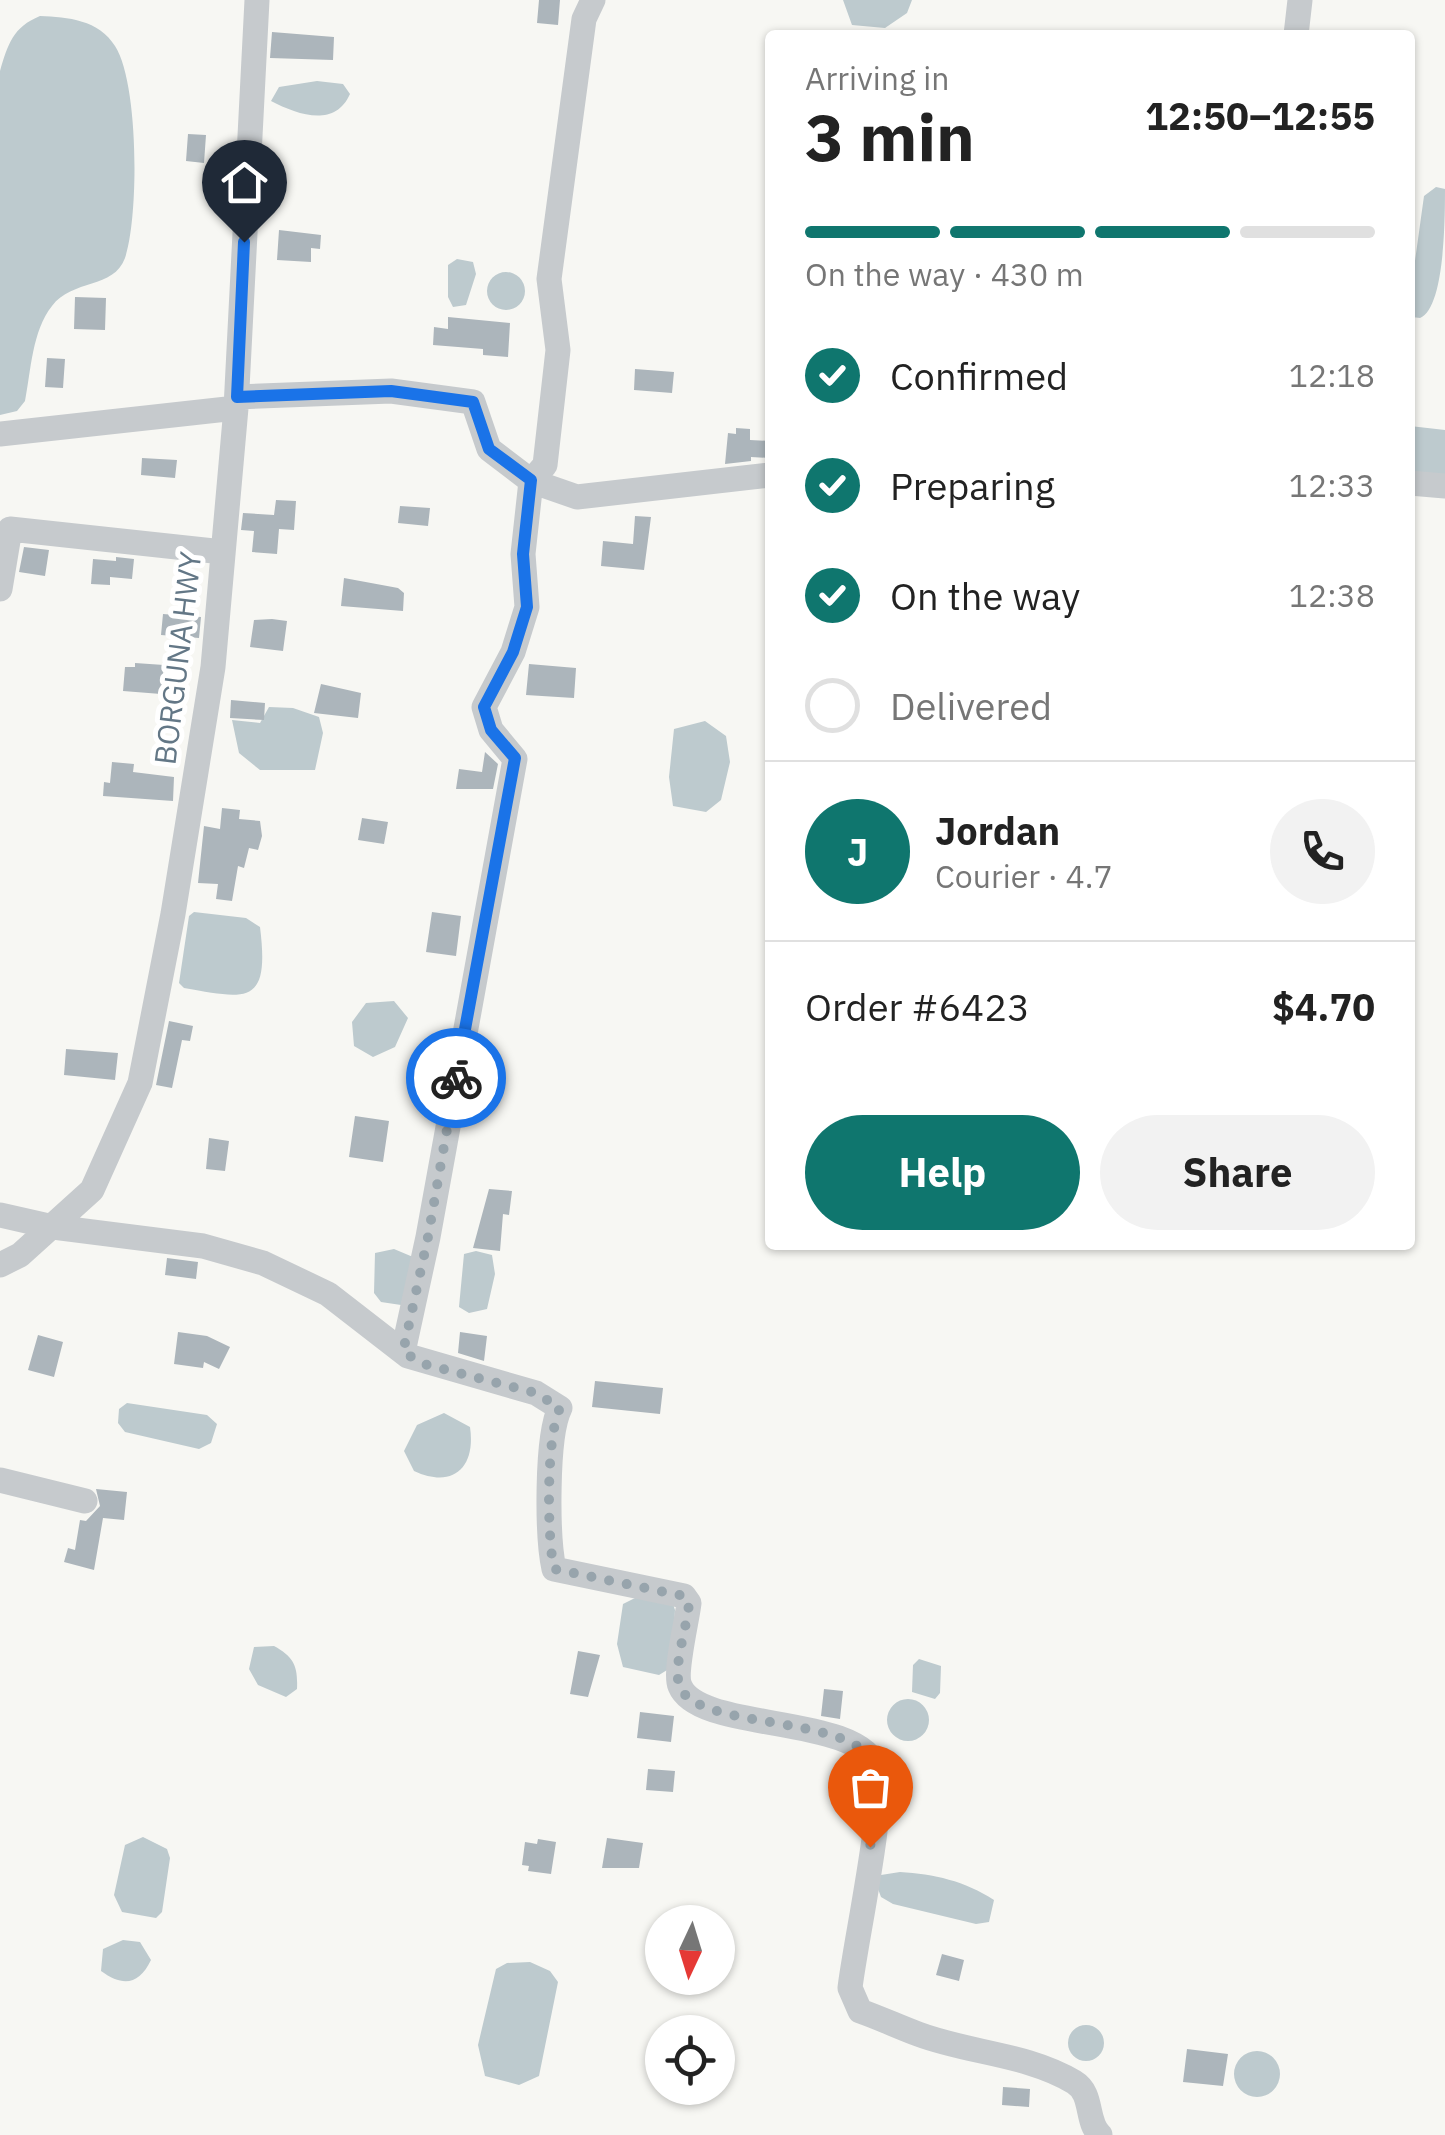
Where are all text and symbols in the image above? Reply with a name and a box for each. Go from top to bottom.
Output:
text: Arriving in [805,57,950,99]
text: 12:50–12:55 [1145,91,1375,140]
text: 3 min [805,94,975,179]
pin [202,140,287,243]
icon: home [217,155,272,210]
text: On the way · 430 m [805,253,1084,295]
icon: check [805,348,860,403]
text: Confirmed [890,351,1068,400]
text: 12:18 [1289,354,1375,396]
icon: check [805,458,860,513]
text: Preparing [890,461,1055,510]
text: 12:33 [1289,464,1375,506]
street label: BORGUNA HWY [145,549,209,767]
icon: check [805,568,860,623]
text: On the way [890,571,1080,620]
text: 12:38 [1289,574,1375,616]
text: Delivered [890,681,1052,730]
button: phone [1270,799,1375,904]
text: Jordan [935,806,1060,855]
text: J [847,827,868,876]
text: Courier · 4.7 [935,855,1113,897]
text: Order #6423 [805,982,1030,1031]
text: $4.70 [1272,982,1375,1031]
courier [406,1028,506,1128]
icon: bike [429,1051,484,1106]
button: Help [805,1115,1080,1230]
button: Share [1100,1115,1375,1230]
pin [828,1745,913,1848]
icon: bag [843,1760,898,1815]
north arrow [645,1905,735,1995]
map controls [645,1905,735,2105]
button: locate [645,2015,735,2105]

